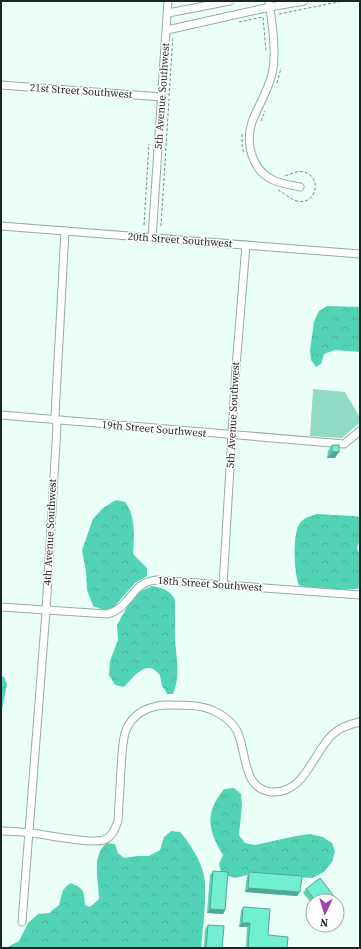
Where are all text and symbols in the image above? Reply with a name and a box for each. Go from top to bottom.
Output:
street label: 5th Avenue Southwest [151,42,173,150]
street label: 21st Street Southwest [29,80,133,102]
street label: 20th Street Southwest [127,229,233,251]
street label: 5th Avenue Southwest [223,361,243,469]
street label: 19th Street Southwest [101,417,207,441]
street label: 4th Avenue Southwest [40,478,60,586]
street label: 18th Street Southwest [157,573,263,595]
north arrow [305,893,345,933]
text: N [320,915,329,930]

